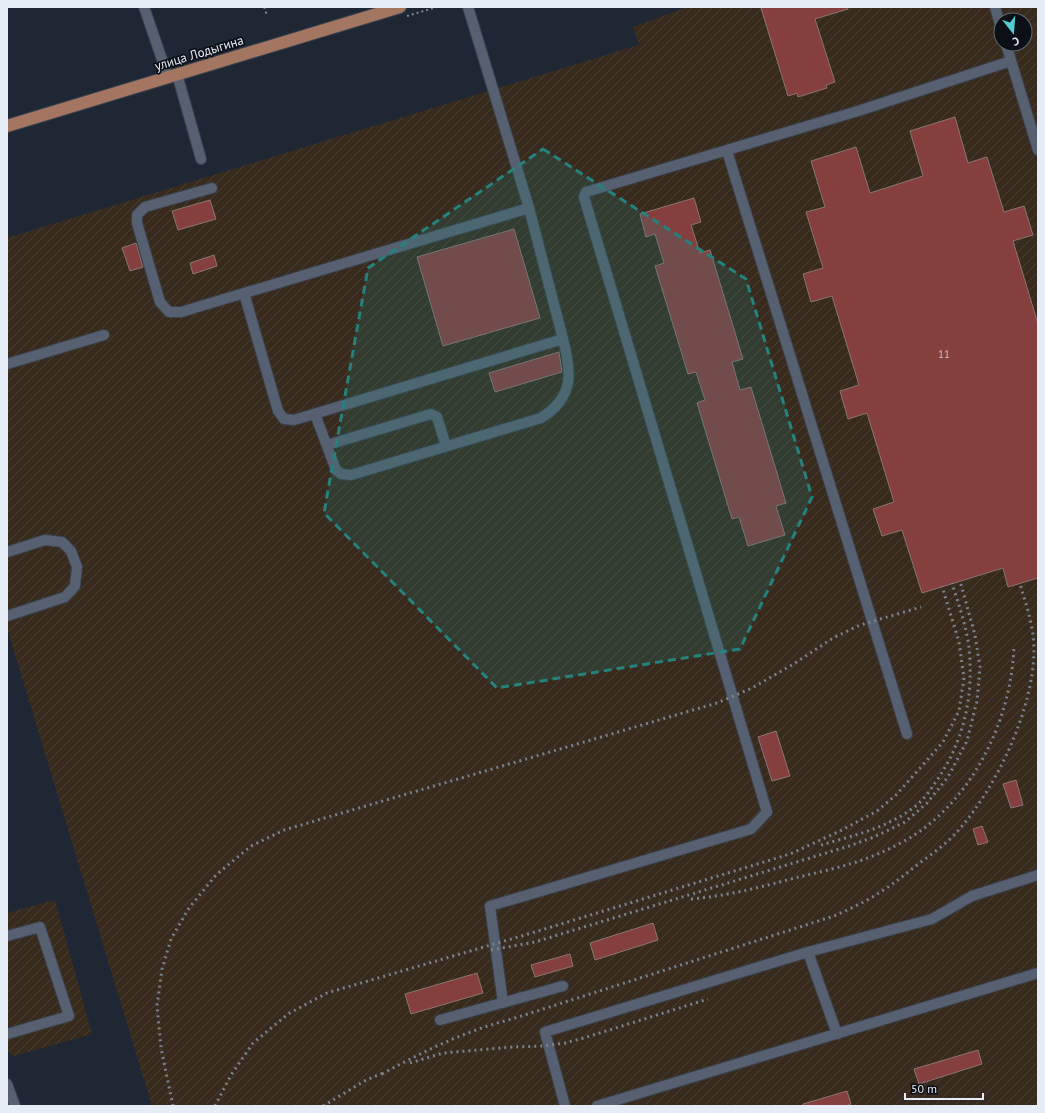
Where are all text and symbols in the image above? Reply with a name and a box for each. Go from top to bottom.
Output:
north arrow [993,12,1033,52]
street label: улица Лодыгина [152,31,246,75]
text: С [1011,34,1021,49]
house number: 11 [938,347,950,361]
scale bar [905,1075,983,1101]
text: 50 m [911,1081,937,1096]

